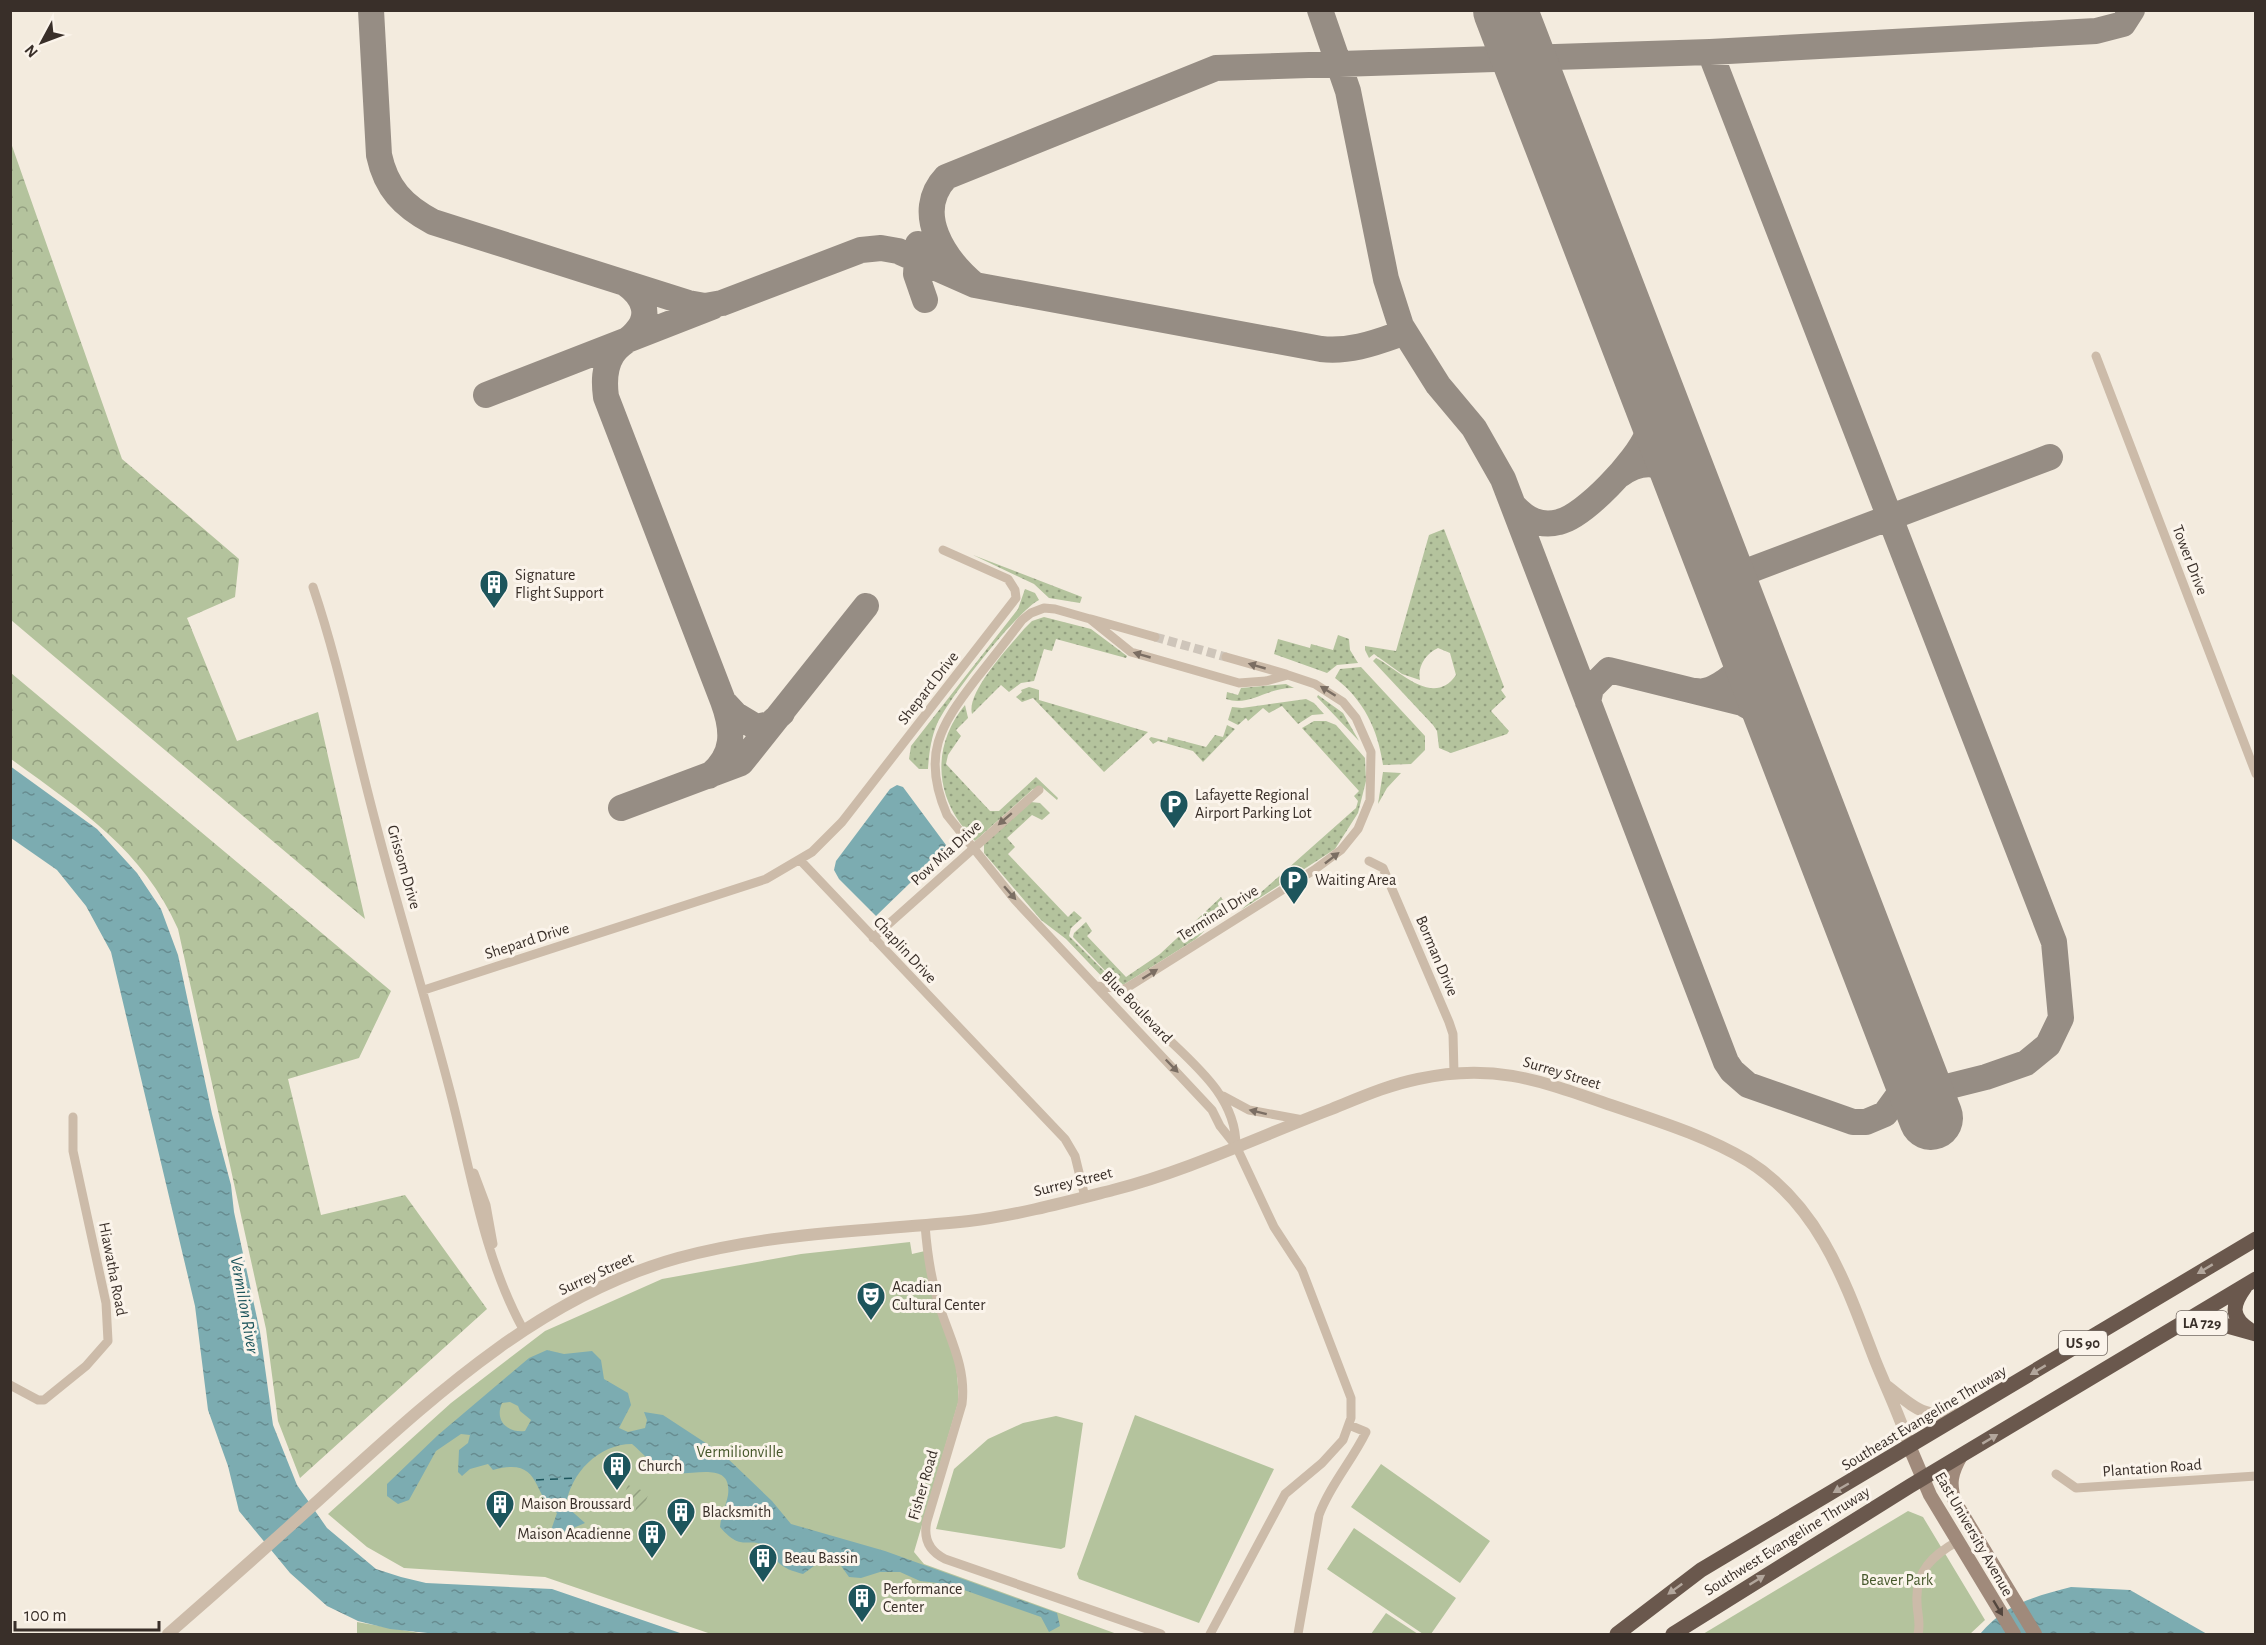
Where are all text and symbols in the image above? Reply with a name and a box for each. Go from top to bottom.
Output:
north arrow [12,12,72,72]
text: N [22,42,41,61]
street label: Tower Drive [2169,523,2211,597]
place label: Signature Flight Support [515,567,604,601]
building icon: Signature Flight Support [478,568,510,610]
street label: Shepard Drive [895,648,961,728]
one-way arrow [1133,650,1151,659]
one-way arrow [1248,661,1266,670]
one-way arrow [1320,686,1336,697]
place label: Lafayette Regional Airport Parking Lot [1195,787,1312,821]
parking icon: Lafayette Regional Airport Parking Lot [1158,788,1190,830]
one-way arrow [998,812,1013,826]
street label: Pow Mia Drive [908,817,984,889]
street label: Grissom Drive [384,823,424,911]
one-way arrow [1324,852,1339,864]
parking icon: Waiting Area [1278,864,1310,906]
place label: Waiting Area [1315,872,1396,888]
street label: Terminal Drive [1175,882,1261,944]
one-way arrow [1003,885,1016,900]
street label: Chaplin Drive [870,914,940,986]
street label: Borman Drive [1413,914,1461,998]
street label: Shepard Drive [483,920,571,962]
street label: Blue Boulevard [1099,968,1175,1046]
one-way arrow [1142,968,1158,979]
street label: Surrey Street [1521,1054,1603,1093]
one-way arrow [1165,1058,1178,1073]
one-way arrow [1249,1107,1267,1116]
street label: Surrey Street [1032,1165,1114,1200]
street label: Hiawatha Road [96,1221,130,1317]
street label: Surrey Street [556,1250,636,1299]
water label: Vermilion River [227,1255,262,1356]
one-way arrow [2197,1264,2213,1275]
place label: Acadian Cultural Center [892,1279,986,1313]
theatre icon: Acadian Cultural Center [855,1280,887,1322]
road number: LA 729 [2176,1311,2228,1335]
road number: US 90 [2059,1331,2107,1355]
street label: Southeast Evangeline Thruway [1839,1362,2010,1474]
one-way arrow [2030,1365,2046,1376]
one-way arrow [1982,1433,1998,1444]
park label: Vermilionville [697,1444,783,1460]
street label: Fisher Road [905,1448,941,1522]
building icon: Church [601,1450,633,1492]
street label: Plantation Road [2102,1457,2202,1479]
place label: Church [638,1458,682,1474]
street label: East University Avenue [1931,1469,2016,1599]
street label: Southwest Evangeline Thruway [1701,1483,1873,1599]
one-way arrow [1833,1483,1850,1493]
building icon: Maison Broussard [484,1488,516,1530]
place label: Maison Broussard [521,1496,631,1512]
building icon: Blacksmith [665,1496,697,1538]
place label: Blacksmith [702,1504,771,1520]
building icon: Maison Acadienne [636,1518,668,1560]
place label: Maison Acadienne [517,1526,631,1542]
building icon: Beau Bassin [747,1542,779,1584]
place label: Beau Bassin [784,1550,858,1566]
park label: Beaver Park [1861,1572,1934,1588]
one-way arrow [1749,1575,1766,1585]
place label: Performance Center [883,1581,962,1615]
building icon: Performance Center [846,1582,878,1624]
one-way arrow [1667,1583,1683,1595]
scale bar [15,1594,159,1632]
one-way arrow [1993,1600,2003,1617]
text: 100 m [24,1607,67,1625]

